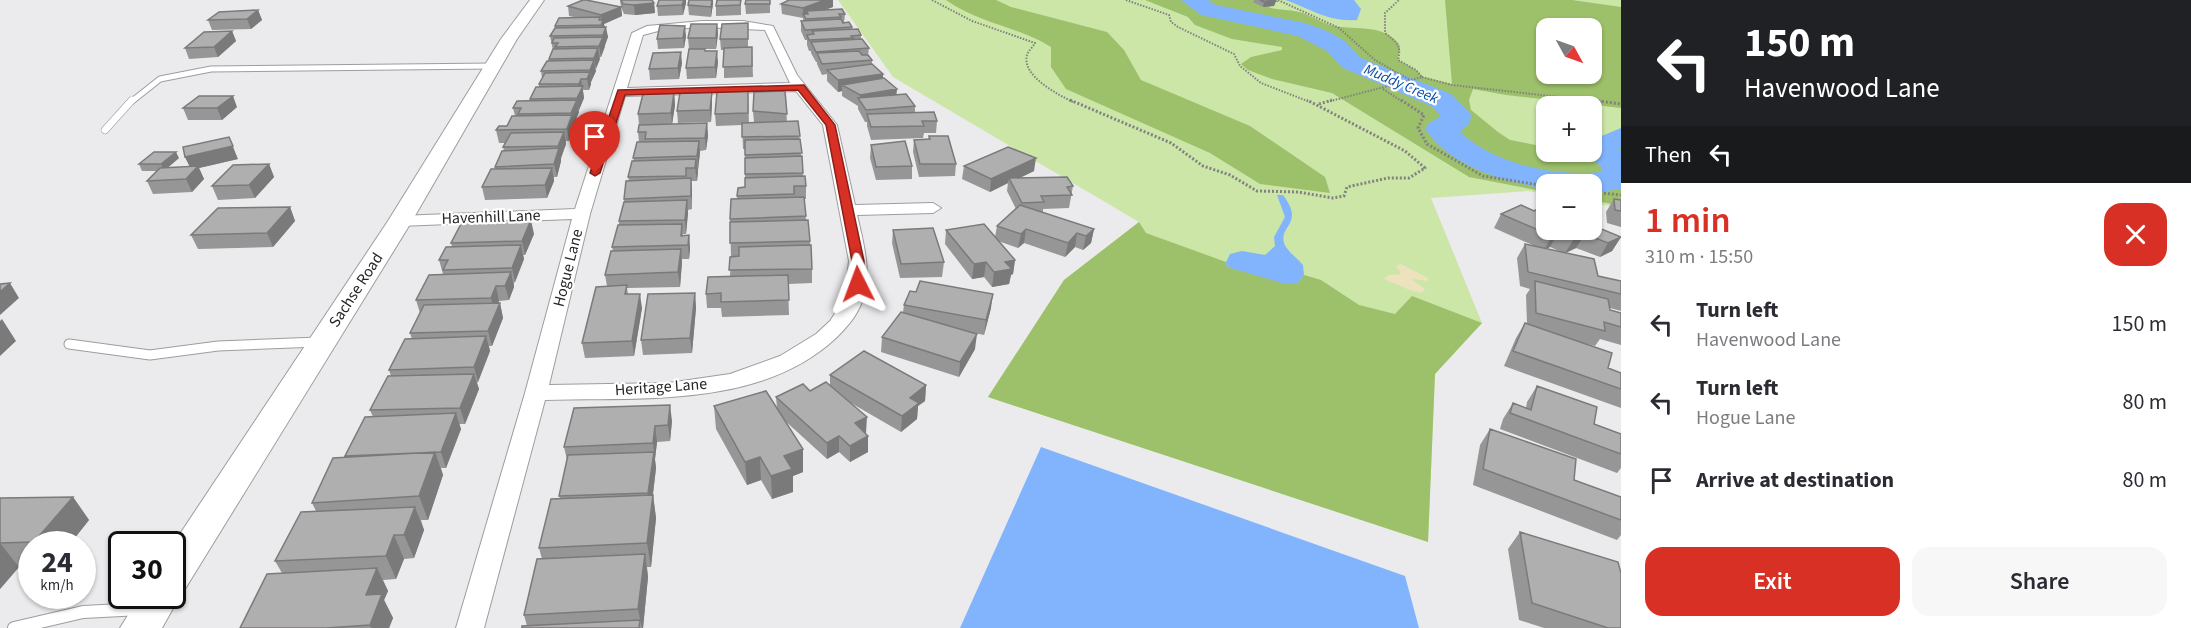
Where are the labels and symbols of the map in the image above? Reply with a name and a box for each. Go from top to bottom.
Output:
north arrow [1536,18,1602,84]
water label: Muddy Creek [1361,59,1442,109]
pin [569,111,620,173]
street label: Havenhill Lane [441,204,541,230]
street label: Hogue Lane [548,227,588,309]
street label: Sachse Road [324,248,388,332]
position arrow [826,252,890,316]
street label: Heritage Lane [614,373,708,401]
speed limit sign: 30 [108,531,186,609]

